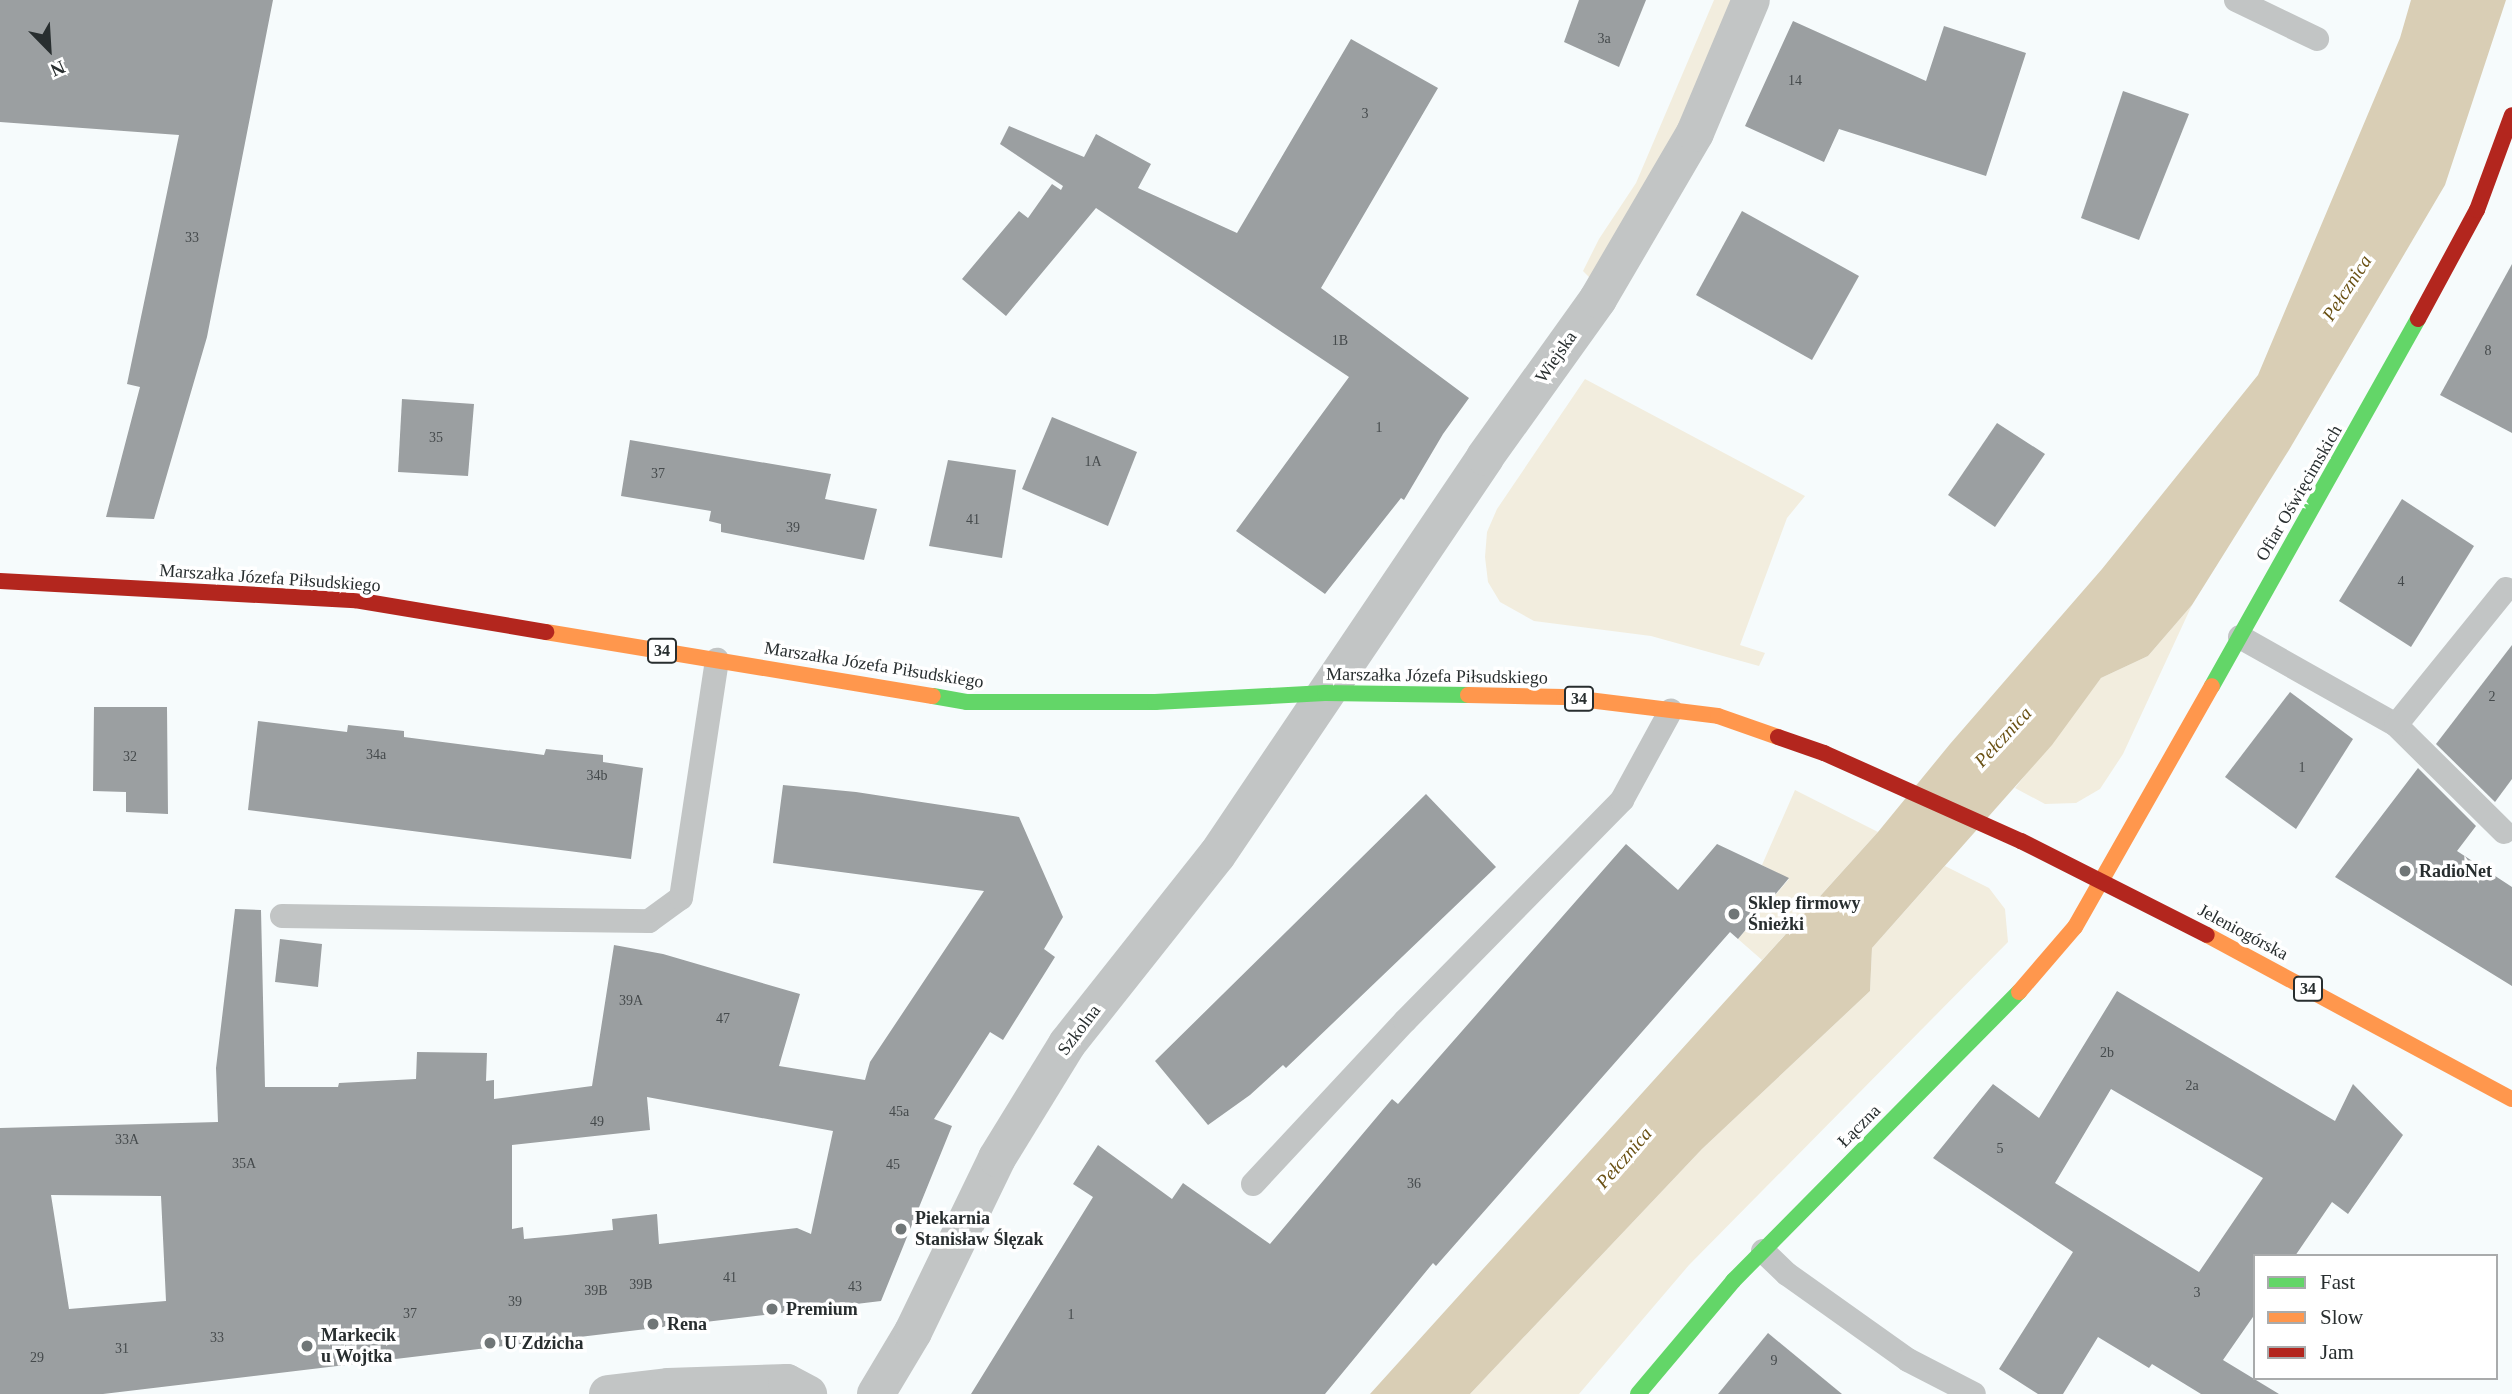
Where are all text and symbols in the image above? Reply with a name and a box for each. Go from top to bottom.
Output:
north arrow [14,14,84,84]
house number: 3a [1597,31,1611,47]
text: N [47,56,68,81]
house number: 14 [1788,73,1802,89]
house number: 3 [1362,106,1368,122]
house number: 33 [185,230,199,246]
water label: Pełcznica [2317,251,2377,325]
street label: Wiejska [1530,327,1582,387]
house number: 1B [1332,333,1348,349]
house number: 8 [2484,343,2492,359]
house number: 1 [1376,420,1382,436]
street label: Ofiar Oświęcimskich [2251,421,2347,565]
house number: 35 [429,430,443,446]
house number: 1A [1084,454,1102,470]
house number: 37 [651,466,665,482]
house number: 41 [966,512,980,528]
house number: 39 [786,520,800,536]
street label: Marszałka Józefa Piłsudskiego [159,559,381,597]
house number: 4 [2398,574,2404,590]
street label: Marszałka Józefa Piłsudskiego [763,637,985,693]
road number: 34 [646,638,678,664]
street label: Marszałka Józefa Piłsudskiego [1326,663,1548,689]
road number: 34 [1563,686,1595,712]
house number: 2 [2488,689,2496,705]
water label: Pełcznica [1969,702,2037,772]
house number: 34a [366,747,386,763]
house number: 32 [123,749,137,765]
house number: 1 [2298,760,2306,776]
house number: 34b [586,768,608,784]
place label: RadioNet [2419,860,2492,882]
marker: RadioNet [2397,863,2413,879]
place label: Sklep firmowy Śnieżki [1748,893,1860,936]
street label: Jeleniogórska [2194,899,2292,965]
marker: Sklep firmowy Śnieżki [1726,906,1742,922]
road number: 34 [2292,976,2324,1001]
house number: 39A [619,993,643,1009]
street label: Szkolna [1053,1000,1105,1060]
house number: 47 [716,1011,730,1027]
house number: 2b [2100,1045,2114,1061]
house number: 2a [2185,1078,2199,1094]
street label: Łączna [1833,1100,1885,1152]
house number: 45a [889,1104,909,1120]
house number: 49 [590,1114,604,1130]
water label: Pełcznica [1591,1123,1657,1193]
house number: 33A [115,1132,139,1148]
house number: 5 [1996,1141,2004,1157]
house number: 35A [232,1156,256,1172]
house number: 45 [886,1157,900,1173]
house number: 36 [1407,1176,1421,1192]
place label: Piekarnia Stanisław Ślęzak [915,1208,1044,1250]
marker: Piekarnia Stanisław Ślęzak [893,1221,909,1237]
legend [2253,1254,2498,1380]
house number: 41 [723,1270,737,1286]
text: Fast [2320,1270,2355,1294]
house number: 39B [629,1277,653,1293]
house number: 43 [848,1279,862,1295]
house number: 39B [584,1283,608,1299]
house number: 3 [2194,1285,2200,1301]
house number: 39 [508,1294,522,1310]
place label: Premium [786,1298,858,1320]
marker: Premium [764,1301,780,1317]
text: Slow [2320,1305,2363,1329]
house number: 37 [403,1306,417,1322]
house number: 1 [1068,1307,1074,1323]
place label: Rena [667,1313,707,1335]
marker: Rena [645,1316,661,1332]
place label: Markecik u Wojtka [321,1325,396,1368]
house number: 33 [210,1330,224,1346]
place label: U Zdzicha [504,1332,584,1354]
marker: U Zdzicha [482,1335,498,1351]
marker: Markecik u Wojtka [299,1338,315,1354]
text: Jam [2320,1340,2354,1364]
house number: 31 [115,1341,129,1357]
house number: 29 [30,1350,44,1366]
house number: 9 [1770,1353,1778,1369]

